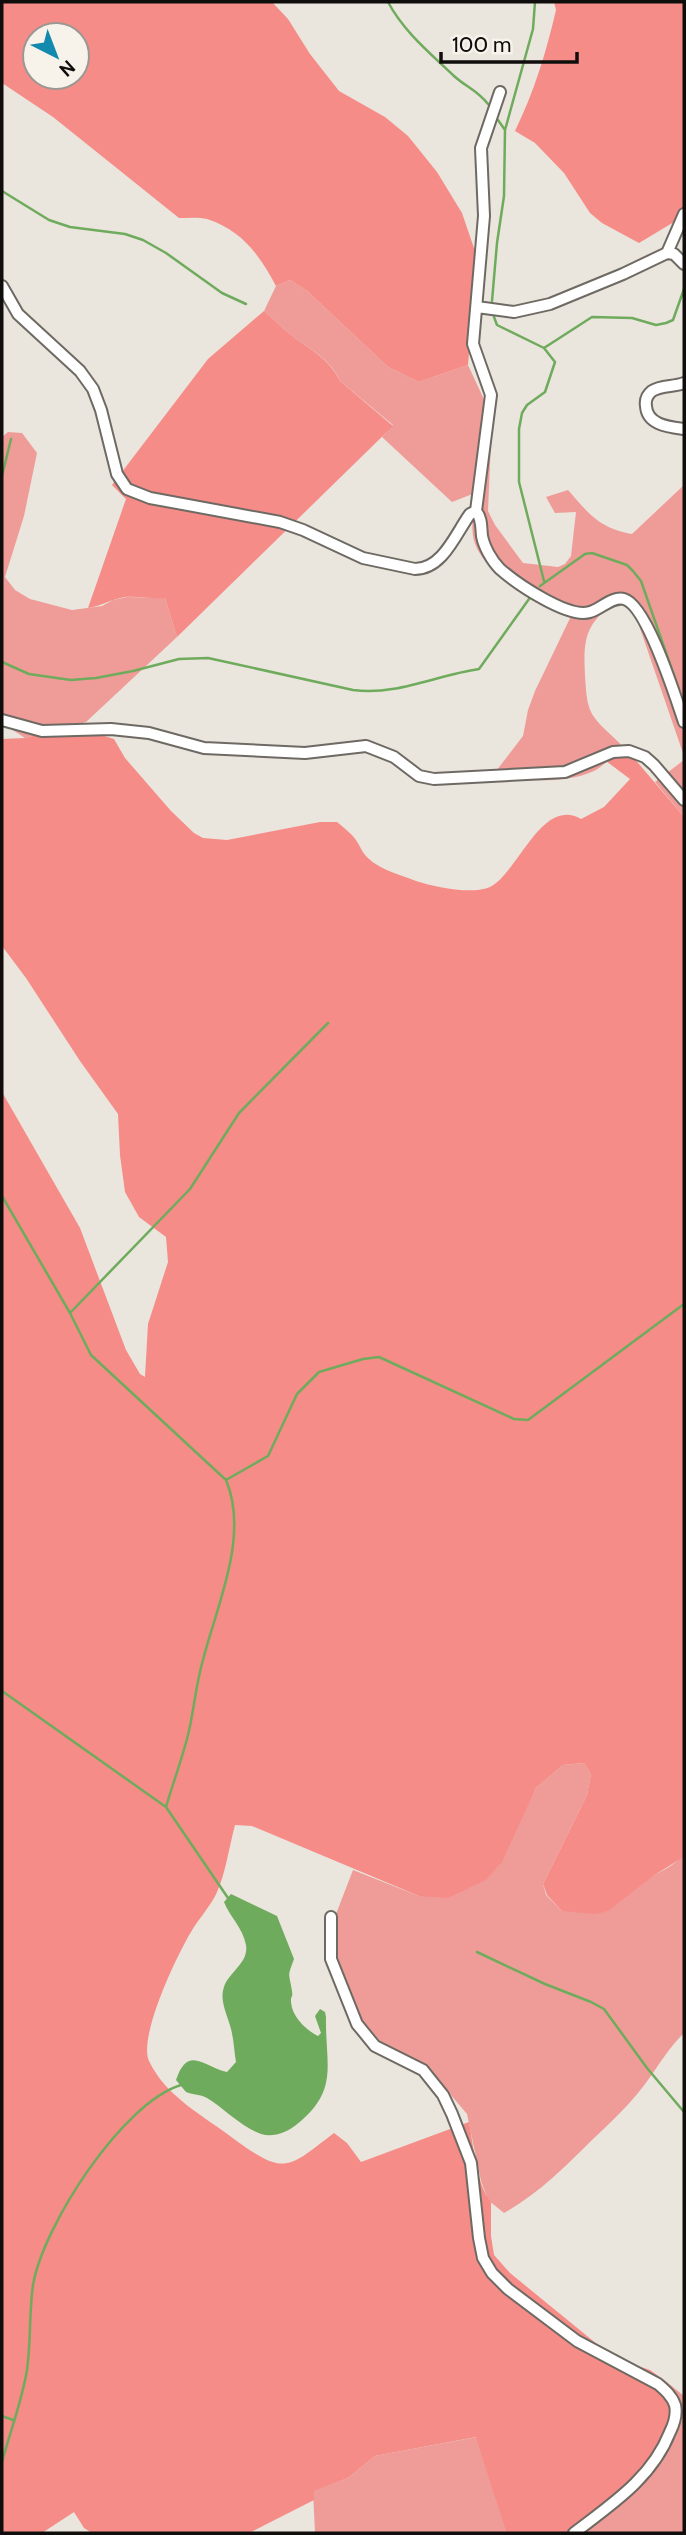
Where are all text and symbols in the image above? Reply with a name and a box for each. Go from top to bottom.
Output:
north arrow [21,21,91,91]
scale bar [441,21,578,65]
text: 100 m [452,32,511,57]
text: N [54,55,80,81]

